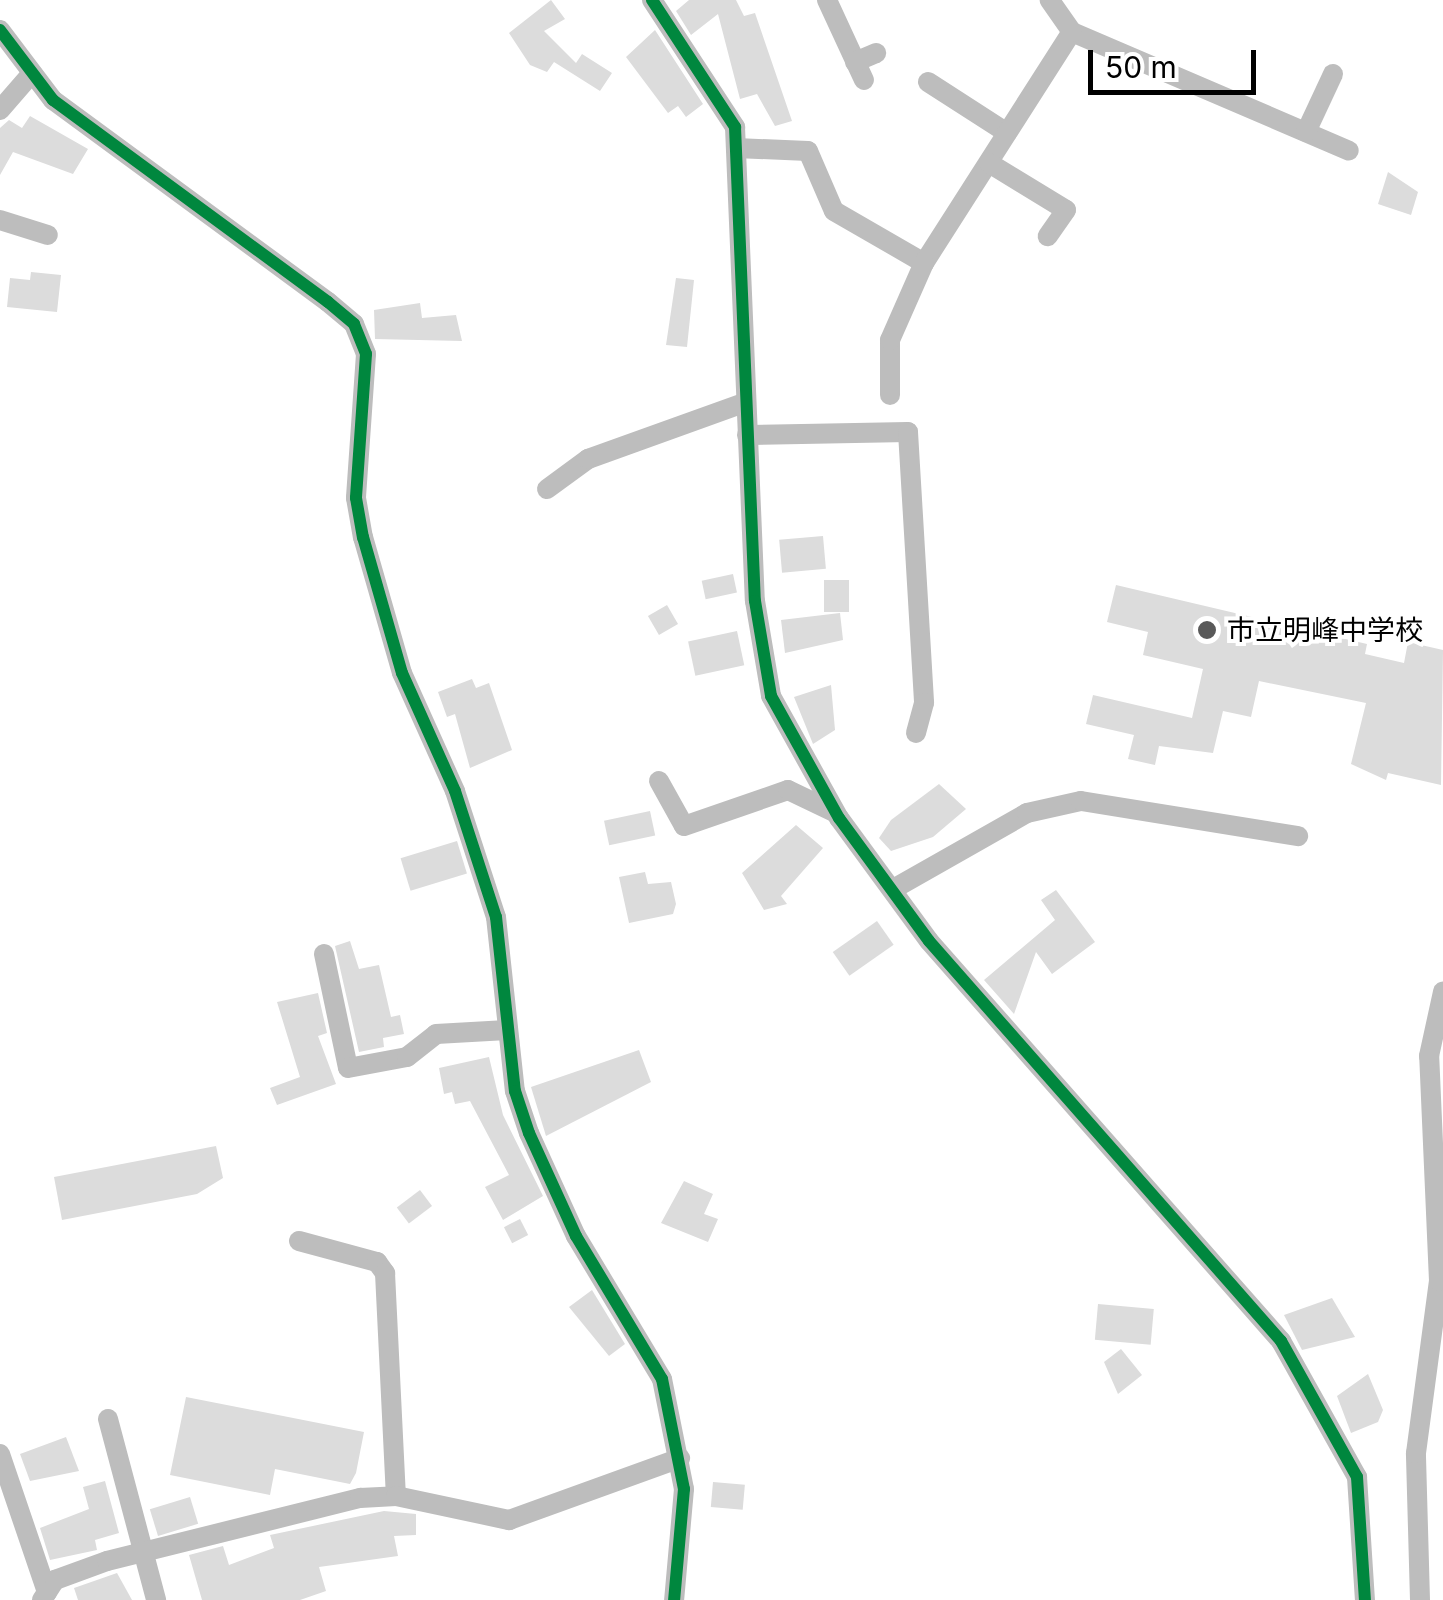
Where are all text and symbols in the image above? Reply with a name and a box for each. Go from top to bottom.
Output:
scale bar [1093,30,1260,92]
text: 50 m [1105,49,1177,85]
place label: 市立明峰中学校 [1227,613,1423,647]
marker: 市立明峰中学校 [1196,619,1218,641]

